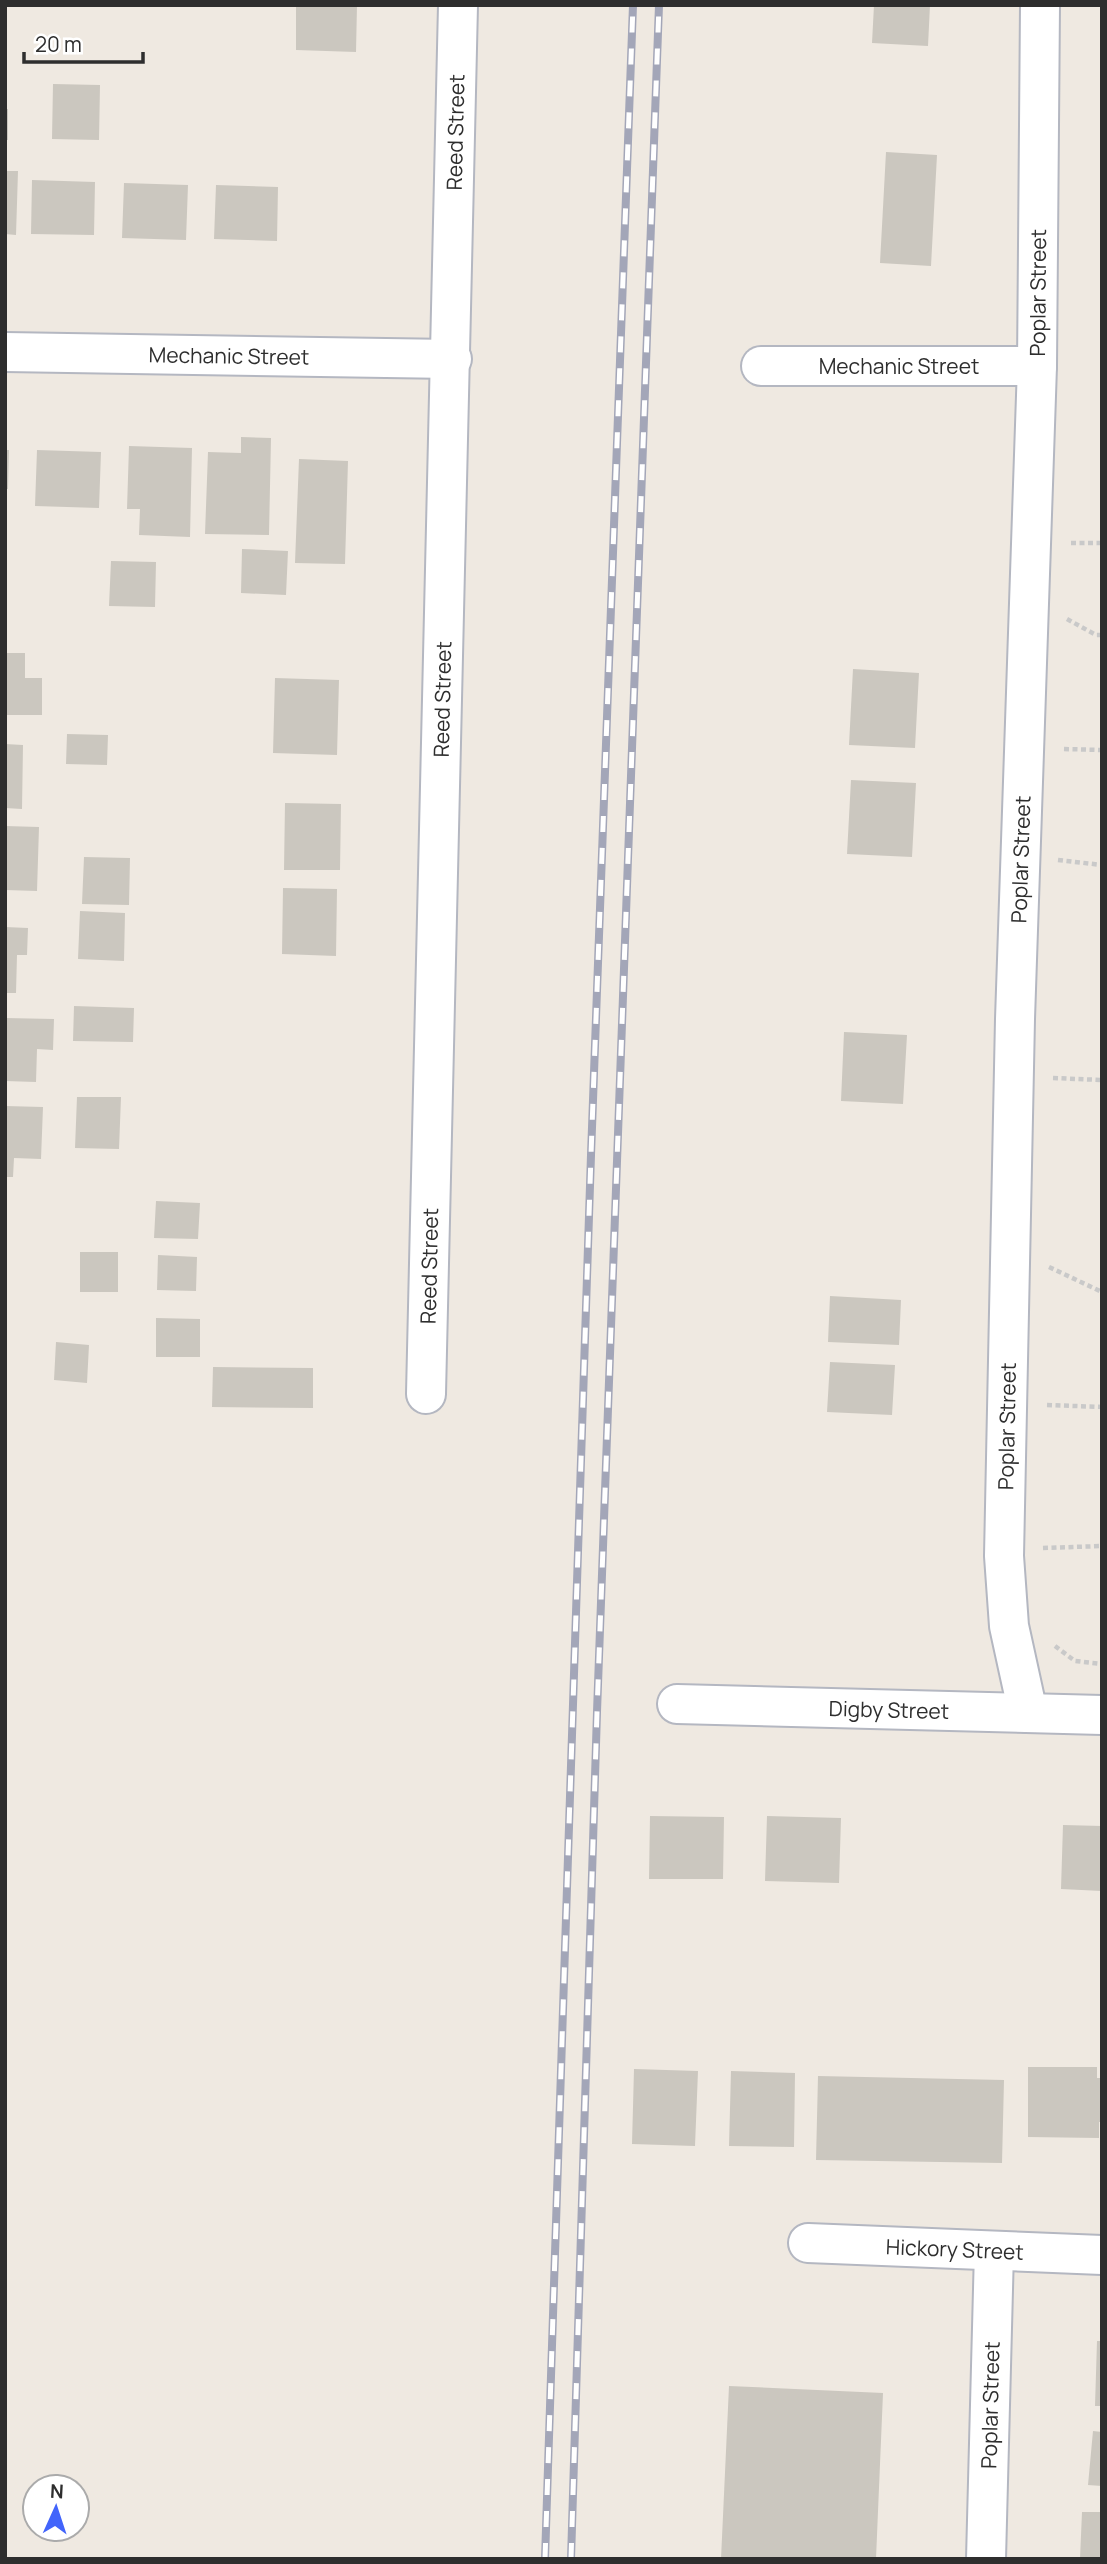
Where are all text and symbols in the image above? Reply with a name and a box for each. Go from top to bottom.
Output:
scale bar [24,21,144,65]
text: 20 m [35,30,82,58]
street label: Reed Street [440,74,470,191]
street label: Poplar Street [1023,229,1052,357]
street label: Mechanic Street [148,340,310,371]
street label: Mechanic Street [819,352,979,380]
street label: Reed Street [427,641,457,758]
street label: Poplar Street [1004,795,1037,924]
street label: Reed Street [414,1208,444,1324]
street label: Poplar Street [991,1362,1022,1490]
street label: Digby Street [828,1694,949,1725]
street label: Hickory Street [885,2232,1024,2266]
street label: Poplar Street [974,2341,1006,2469]
north arrow [21,2473,91,2543]
text: N [49,2478,64,2504]

